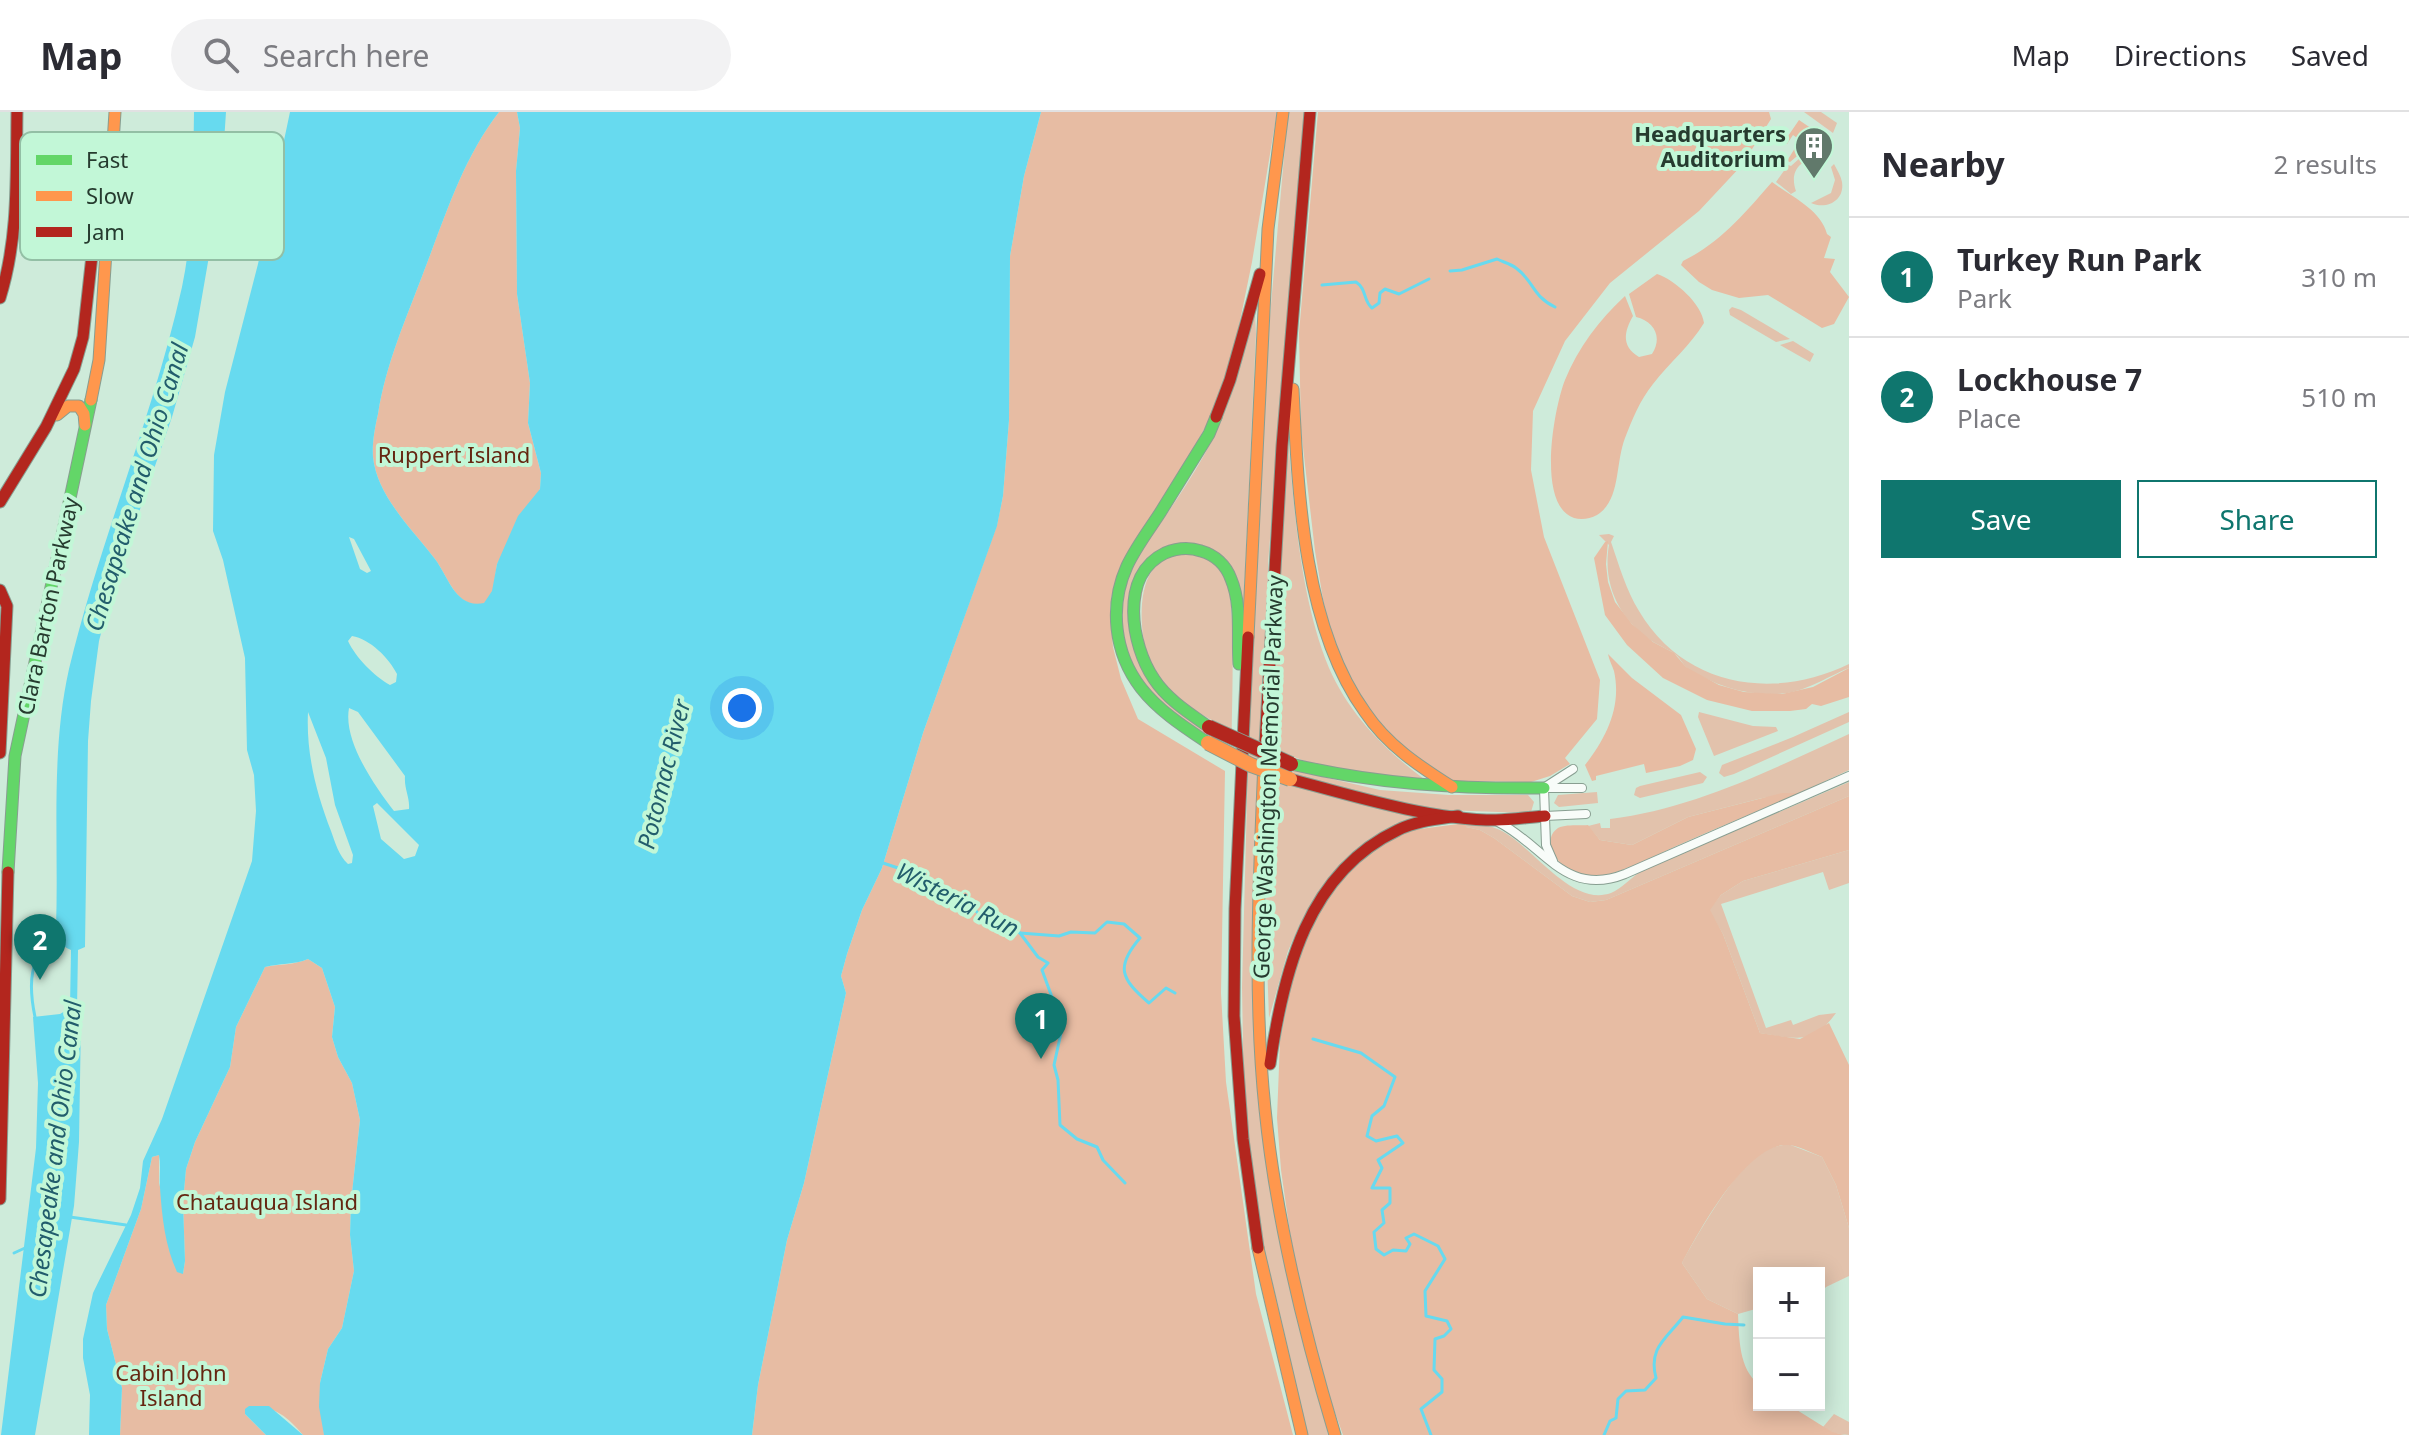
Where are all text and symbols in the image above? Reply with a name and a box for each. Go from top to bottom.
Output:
search box [171,19,731,91]
text: Map [40,29,123,81]
icon: search [199,33,243,77]
text: Search here [263,35,430,76]
text: Map [2011,36,2070,74]
text: Directions [2114,36,2247,74]
text: Saved [2291,36,2369,74]
place label: Headquarters Auditorium [1634,118,1786,173]
building icon: Headquarters Auditorium [1793,125,1835,180]
legend [20,132,284,260]
text: Nearby [1881,141,2005,187]
text: Fast [86,144,128,174]
text: 2 results [2273,146,2377,182]
text: Slow [86,180,135,210]
text: Jam [84,216,125,246]
text: Turkey Run Park [1957,239,2202,280]
text: 1 [1900,259,1914,295]
text: 310 m [2301,259,2377,295]
text: Park [1957,280,2012,316]
water label: Chesapeake and Ohio Canal [76,338,196,635]
text: Lockhouse 7 [1957,359,2142,400]
text: 2 [1900,379,1914,415]
text: 510 m [2301,379,2377,415]
text: Place [1957,400,2021,436]
park label: Ruppert Island [378,439,530,469]
button: Save [1881,480,2121,558]
button: Share [2137,480,2377,558]
street label: Clara Barton Parkway [9,493,85,718]
street label: George Washington Memorial Parkway [1245,574,1289,980]
your location [722,688,762,728]
water label: Potomac River [628,694,698,852]
water label: Wisteria Run [891,854,1025,944]
pin: 2 [14,914,66,980]
pin: 1 [1015,993,1067,1059]
water label: Chesapeake and Ohio Canal [19,998,89,1300]
park label: Chatauqua Island [176,1186,358,1216]
map controls [1753,1267,1825,1411]
button: + [1753,1267,1825,1339]
button: − [1753,1339,1825,1411]
park label: Cabin John Island [115,1357,227,1412]

